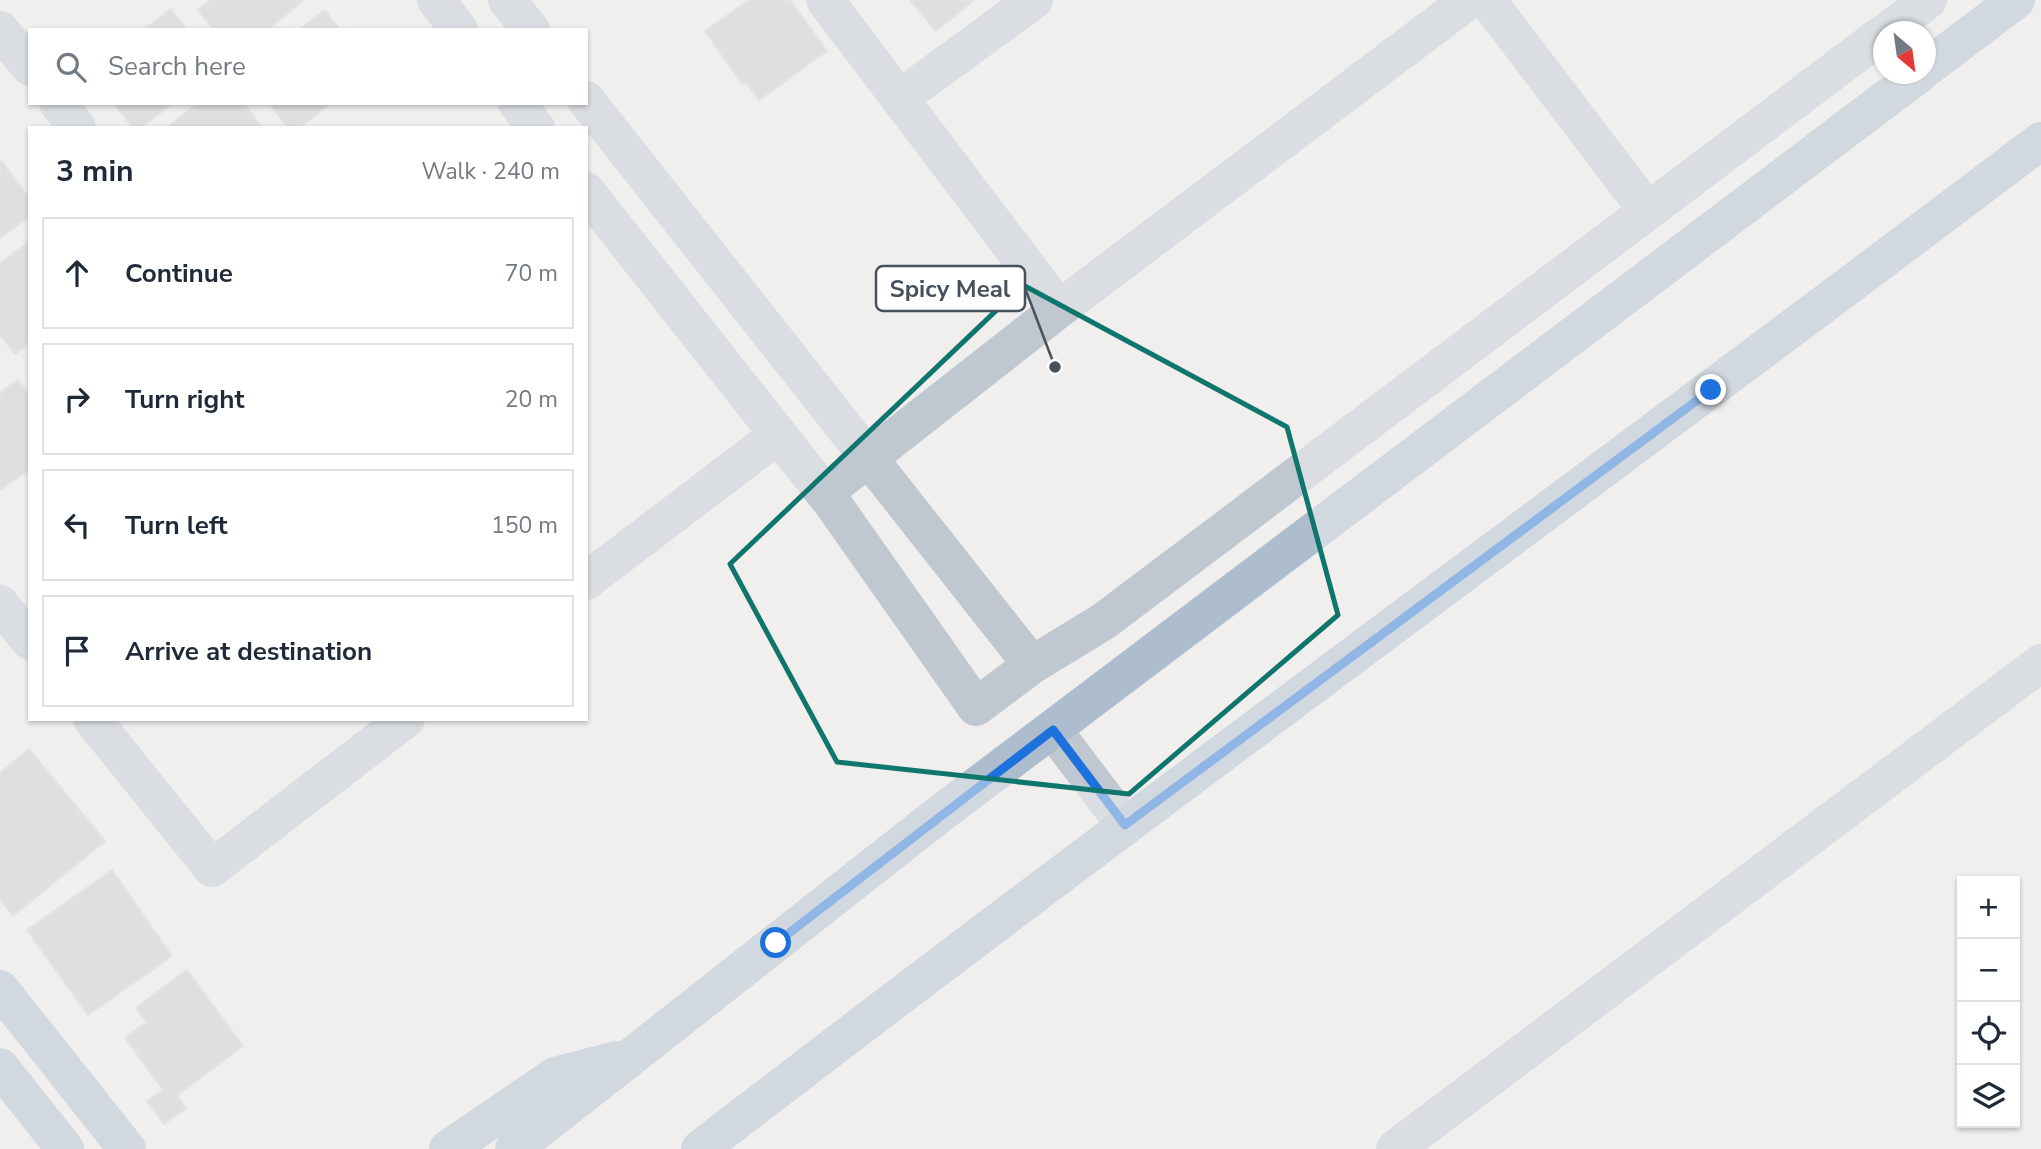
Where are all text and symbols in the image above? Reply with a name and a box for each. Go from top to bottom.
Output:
north arrow [1873,21,1936,84]
search box [28,28,588,105]
icon: search [52,48,90,86]
text: Search here [108,49,246,84]
text: 3 min [56,151,134,192]
text: Walk · 240 m [421,156,560,187]
icon: ahead [58,254,96,292]
text: Continue [125,256,233,291]
text: 70 m [505,258,558,289]
callout: Spicy Meal [876,266,1025,311]
text: Spicy Meal [890,273,1011,305]
route end [1695,374,1726,405]
icon: right [58,380,96,418]
text: Turn right [125,382,244,417]
text: 20 m [505,384,558,415]
icon: left [58,506,96,544]
text: Turn left [125,508,228,543]
text: 150 m [491,510,558,541]
icon: arrive [58,632,96,670]
text: Arrive at destination [125,634,372,669]
map controls [1957,876,2020,1128]
button: + [1957,876,2020,939]
route start [760,927,791,958]
button: − [1957,939,2020,1002]
button: locate [1957,1002,2020,1065]
button: layers [1957,1065,2020,1128]

